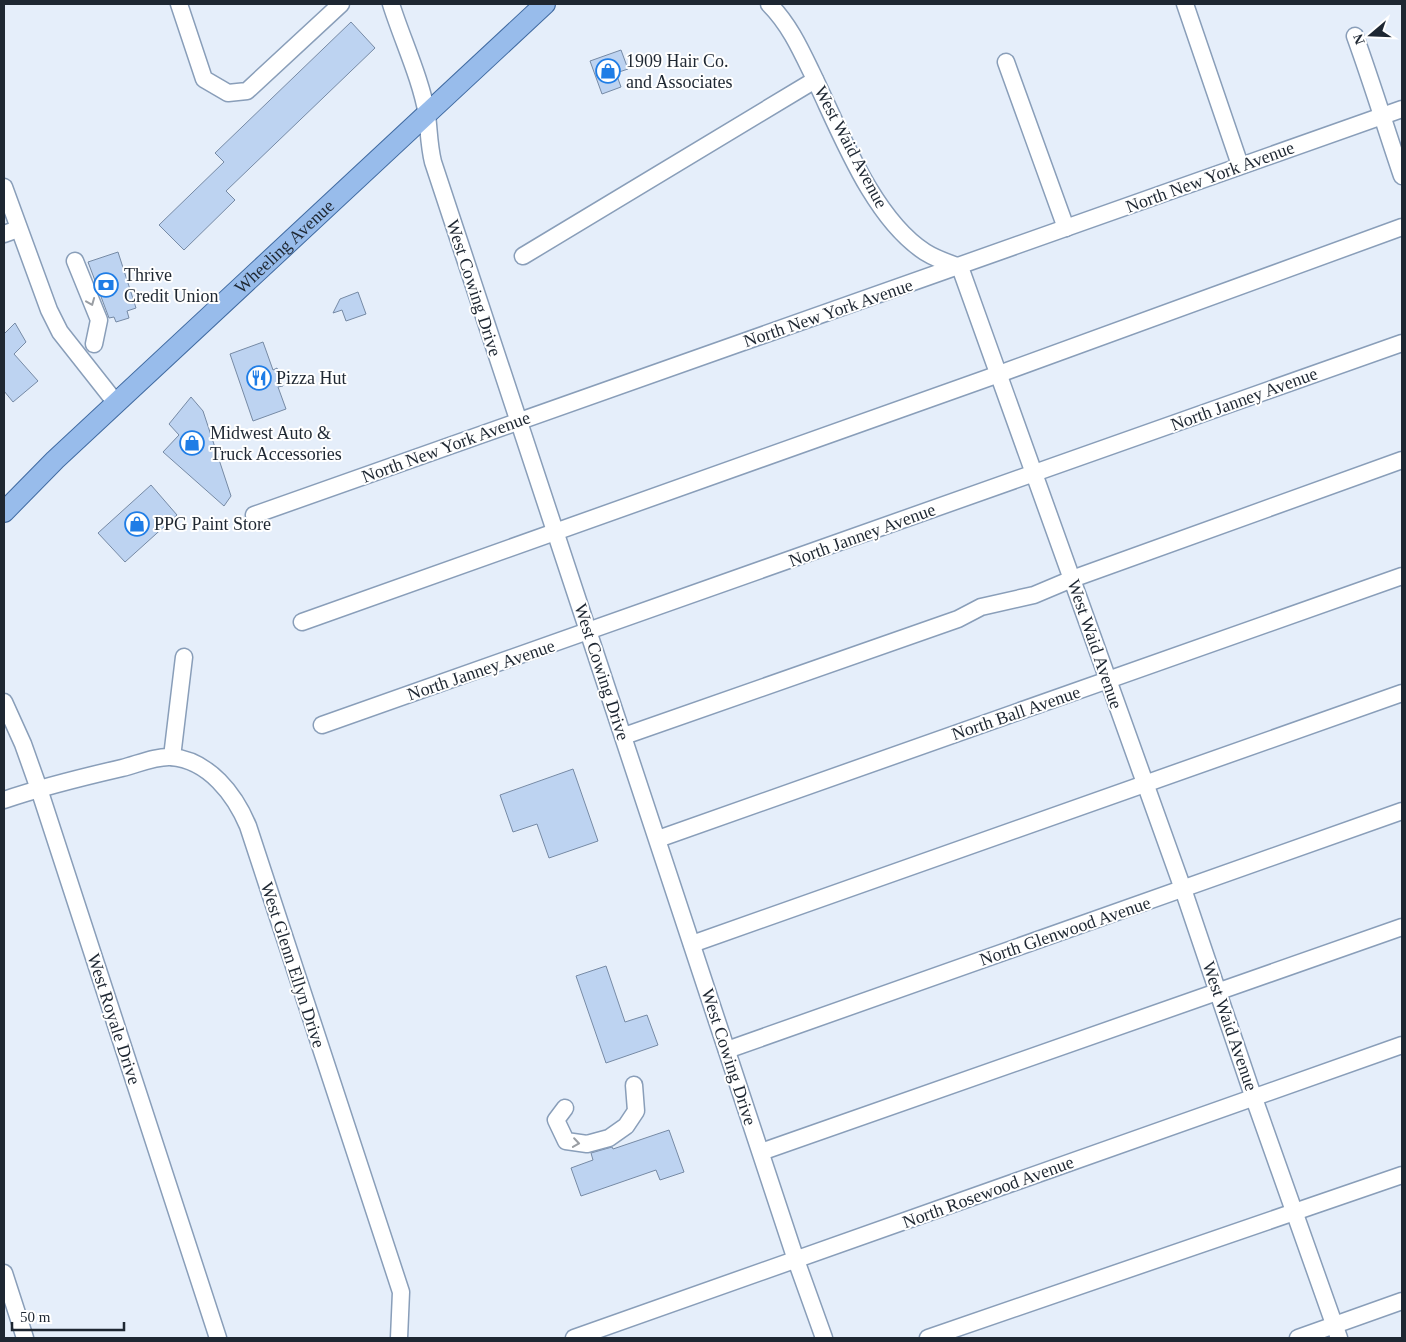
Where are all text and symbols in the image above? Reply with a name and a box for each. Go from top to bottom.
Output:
north arrow [1346,10,1396,60]
text: N [1350,32,1368,46]
place label: 1909 Hair Co. and Associates [626,51,732,92]
shop icon: 1909 Hair Co. and Associates [595,58,621,84]
street label: West Waid Avenue [810,83,892,211]
street label: North New York Avenue [1123,137,1297,217]
street label: Wheeling Avenue [231,196,338,298]
street label: West Cowing Drive [442,217,506,359]
place label: Thrive Credit Union [124,265,219,306]
bank icon: Thrive Credit Union [93,272,119,298]
street label: North New York Avenue [741,275,915,351]
one-way arrow [85,297,96,306]
street label: North Janney Avenue [1168,363,1320,435]
restaurant icon: Pizza Hut [246,365,272,391]
place label: Pizza Hut [276,368,346,388]
street label: North New York Avenue [359,407,533,487]
place label: Midwest Auto & Truck Accessories [210,423,342,464]
shop icon: Midwest Auto & Truck Accessories [179,430,205,456]
street label: North Janney Avenue [786,499,938,571]
shop icon: PPG Paint Store [124,511,150,537]
place label: PPG Paint Store [154,514,271,534]
street label: West Waid Avenue [1064,577,1127,711]
street label: West Cowing Drive [570,601,634,743]
street label: North Janney Avenue [405,635,557,705]
street label: North Ball Avenue [949,682,1083,744]
street label: West Glenn Ellyn Drive [257,880,329,1050]
street label: North Glenwood Avenue [977,892,1153,970]
street label: West Royale Drive [83,951,145,1087]
street label: West Waid Avenue [1199,959,1262,1093]
street label: West Cowing Drive [697,986,761,1128]
one-way arrow [572,1137,581,1147]
street label: North Rosewood Avenue [900,1152,1076,1232]
scale bar [12,1300,125,1332]
text: 50 m [20,1309,51,1325]

